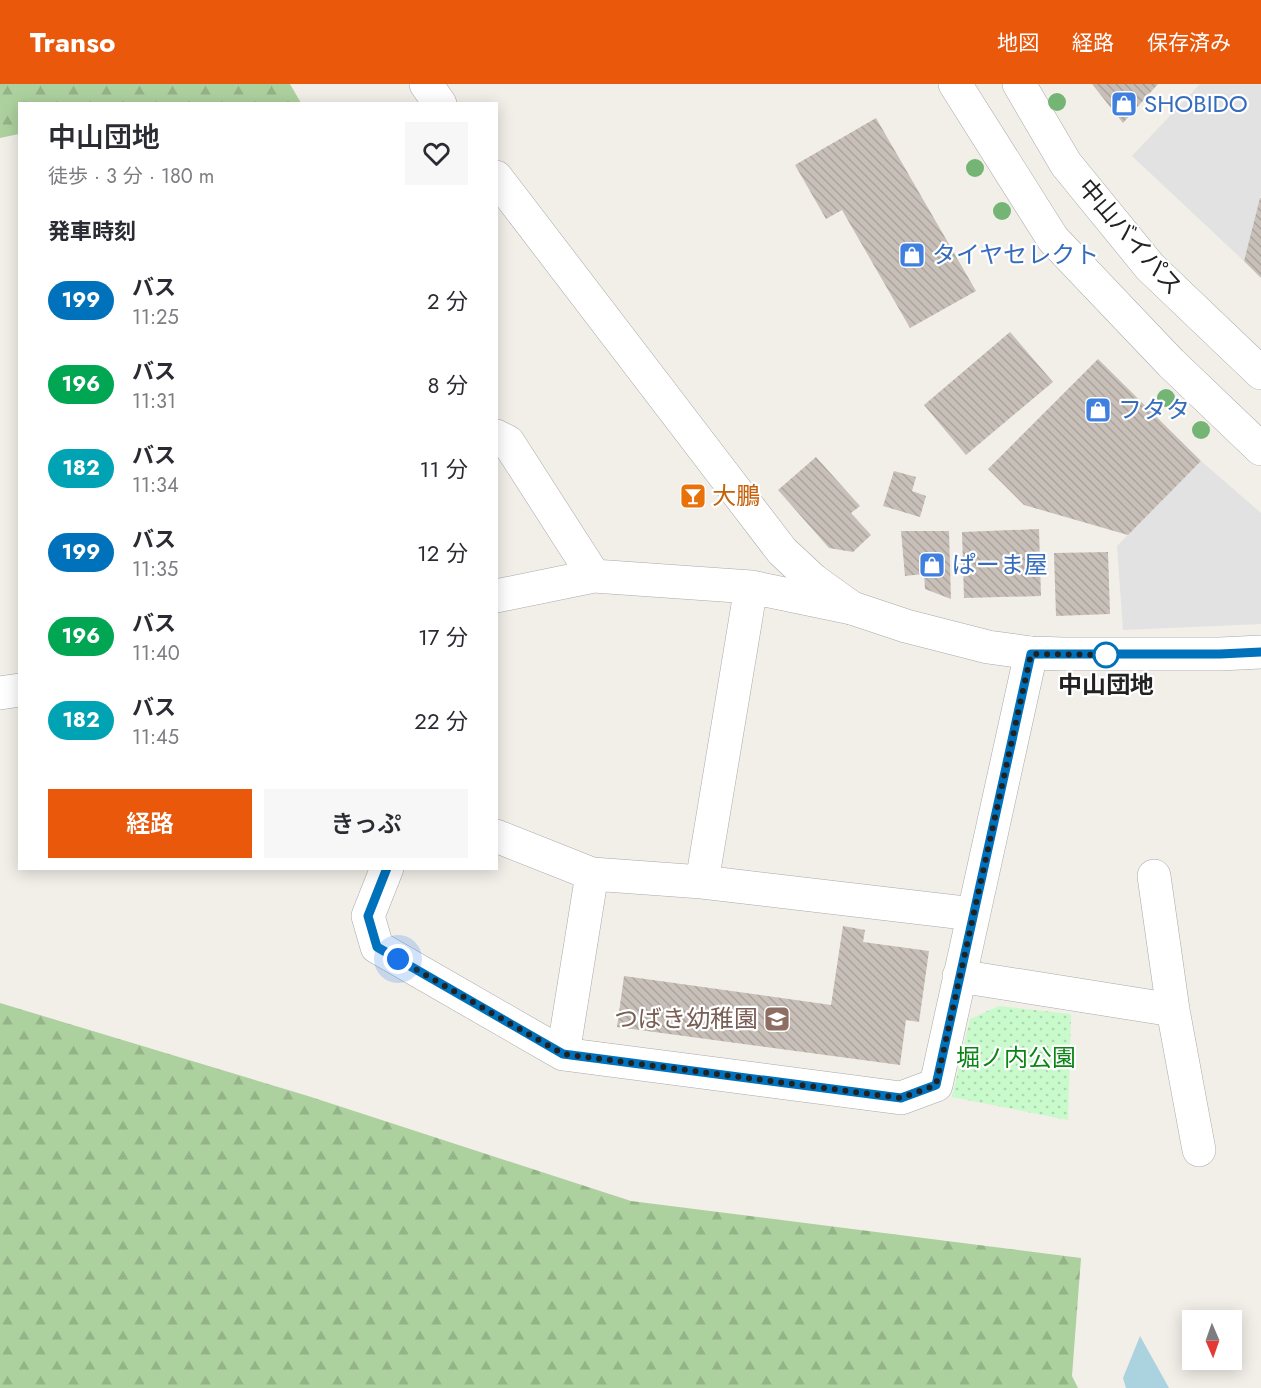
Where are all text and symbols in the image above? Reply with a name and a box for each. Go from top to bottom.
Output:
text: Transo [30,22,115,63]
text: 地図 [997,28,1039,58]
text: 経路 [1072,28,1114,58]
text: 保存済み [1147,28,1231,58]
place label: SHOBIDO [1144,86,1248,121]
shop icon: SHOBIDO [1109,89,1139,119]
text: 中山団地 [48,117,160,158]
button: heart [405,122,468,185]
text: 徒歩 · 3 分 · 180 m [48,162,214,191]
street label: 中山バイパス [1070,171,1191,302]
text: 発車時刻 [48,215,136,247]
place label: タイヤセレクト [932,237,1099,272]
shop icon: タイヤセレクト [897,240,927,270]
text: バス [132,271,176,303]
text: 199 [62,285,100,315]
text: 2 分 [427,285,468,317]
text: 11:25 [132,303,179,332]
text: バス [132,355,176,387]
text: 196 [62,369,100,399]
text: 8 分 [427,369,468,401]
text: 11:31 [132,387,176,416]
place label: フタタ [1118,392,1190,427]
shop icon: フタタ [1083,395,1113,425]
text: バス [132,439,176,471]
text: 182 [62,453,100,483]
text: 11 分 [420,453,468,485]
text: 11:34 [132,471,179,500]
place label: 大鵬 [712,478,760,513]
bar icon: 大鵬 [678,481,708,511]
text: バス [132,523,176,555]
text: 199 [62,537,100,567]
text: 12 分 [417,537,468,569]
place label: ぱーま屋 [952,547,1048,582]
shop icon: ぱーま屋 [917,550,947,580]
text: 11:35 [132,555,178,584]
text: バス [132,607,176,639]
text: 196 [62,621,100,651]
text: 17 分 [418,621,468,653]
text: 11:40 [132,639,180,668]
marker: 中山団地 [1093,642,1119,668]
place label: 中山団地 [1058,667,1154,702]
text: バス [132,691,176,723]
text: 182 [62,705,100,735]
text: 22 分 [414,705,468,737]
text: 11:45 [132,723,179,752]
button: 経路 [48,789,252,858]
button: きっぷ [264,789,468,858]
your location [383,944,413,974]
place label: つばき幼稚園 [614,1001,758,1036]
school or university icon: つばき幼稚園 [762,1004,792,1034]
park label: 堀ノ内公園 [956,1040,1076,1075]
north arrow [1182,1310,1242,1370]
map controls [1182,1310,1242,1370]

